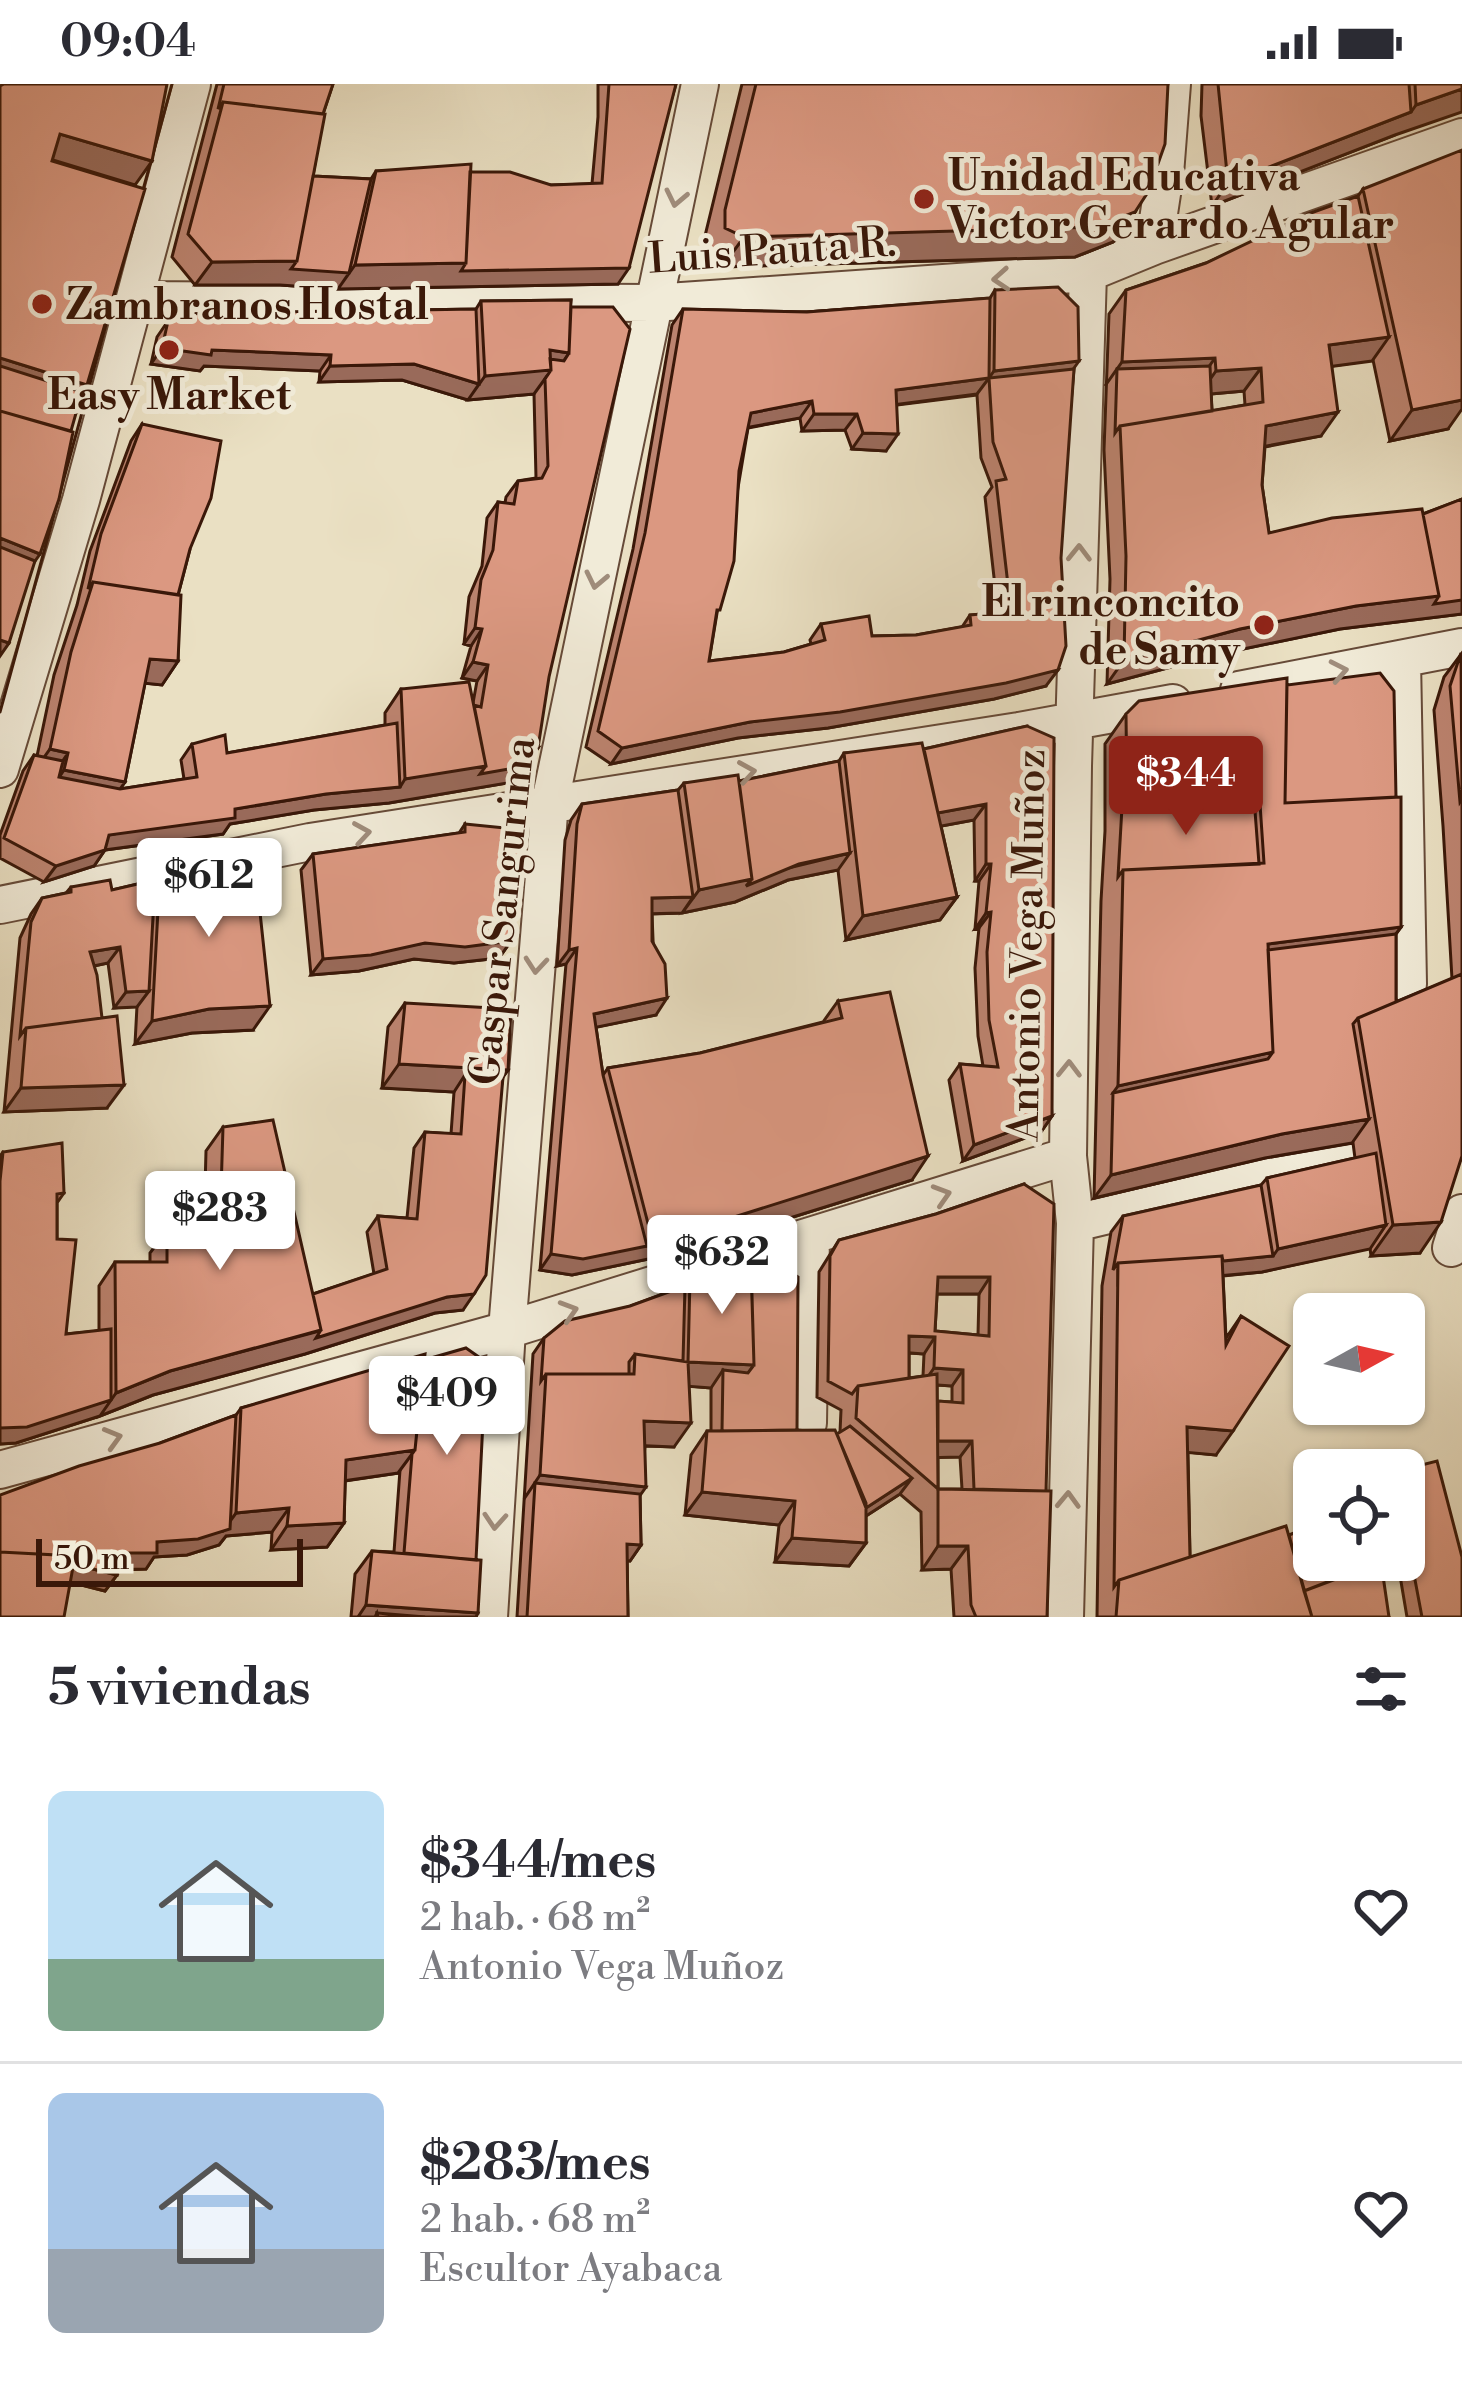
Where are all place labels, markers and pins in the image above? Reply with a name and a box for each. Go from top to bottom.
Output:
place label: Unidad Educativa Victor Gerardo Agular [946,151,1395,252]
marker: Unidad Educativa Victor Gerardo Agular [911,186,937,212]
place label: Zambranos Hostal [66,280,429,333]
marker: Zambranos Hostal [29,291,55,317]
marker: Easy Market [156,337,182,363]
place label: Easy Market [47,370,292,423]
place label: El rinconcito de Samy [982,577,1241,678]
marker: El rinconcito de Samy [1251,612,1277,638]
pin: $344 [1115,736,1257,838]
pin: $612 [138,838,280,940]
pin: $283 [149,1171,291,1273]
pin: $632 [651,1215,793,1317]
pin: $409 [376,1356,518,1458]

